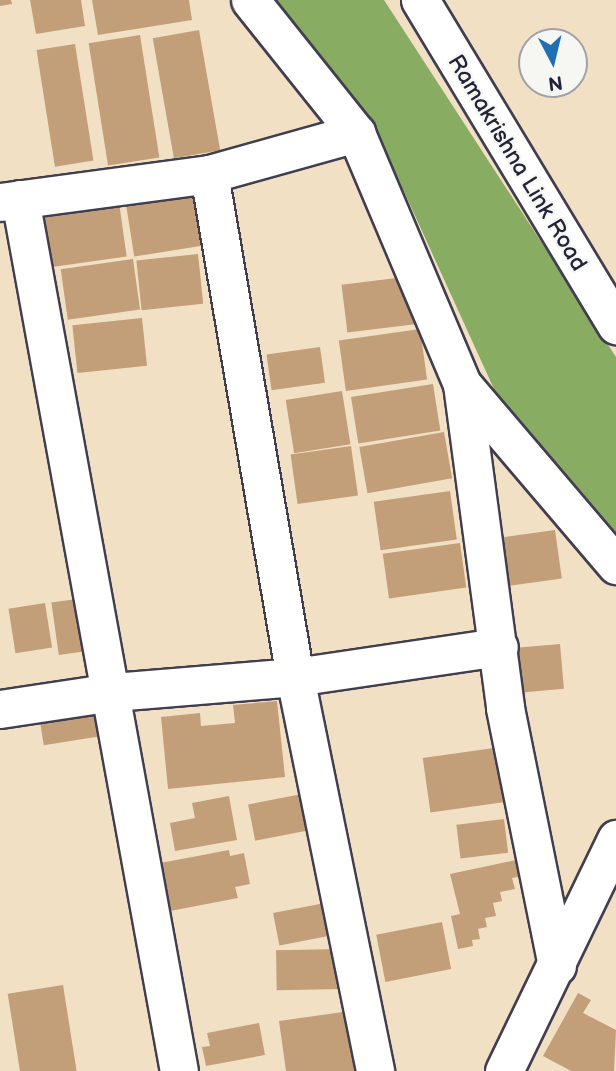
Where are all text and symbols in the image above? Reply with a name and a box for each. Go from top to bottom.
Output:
north arrow [518,28,588,98]
street label: Ramakrishna Link Road [441,50,593,276]
text: N [547,70,564,95]

